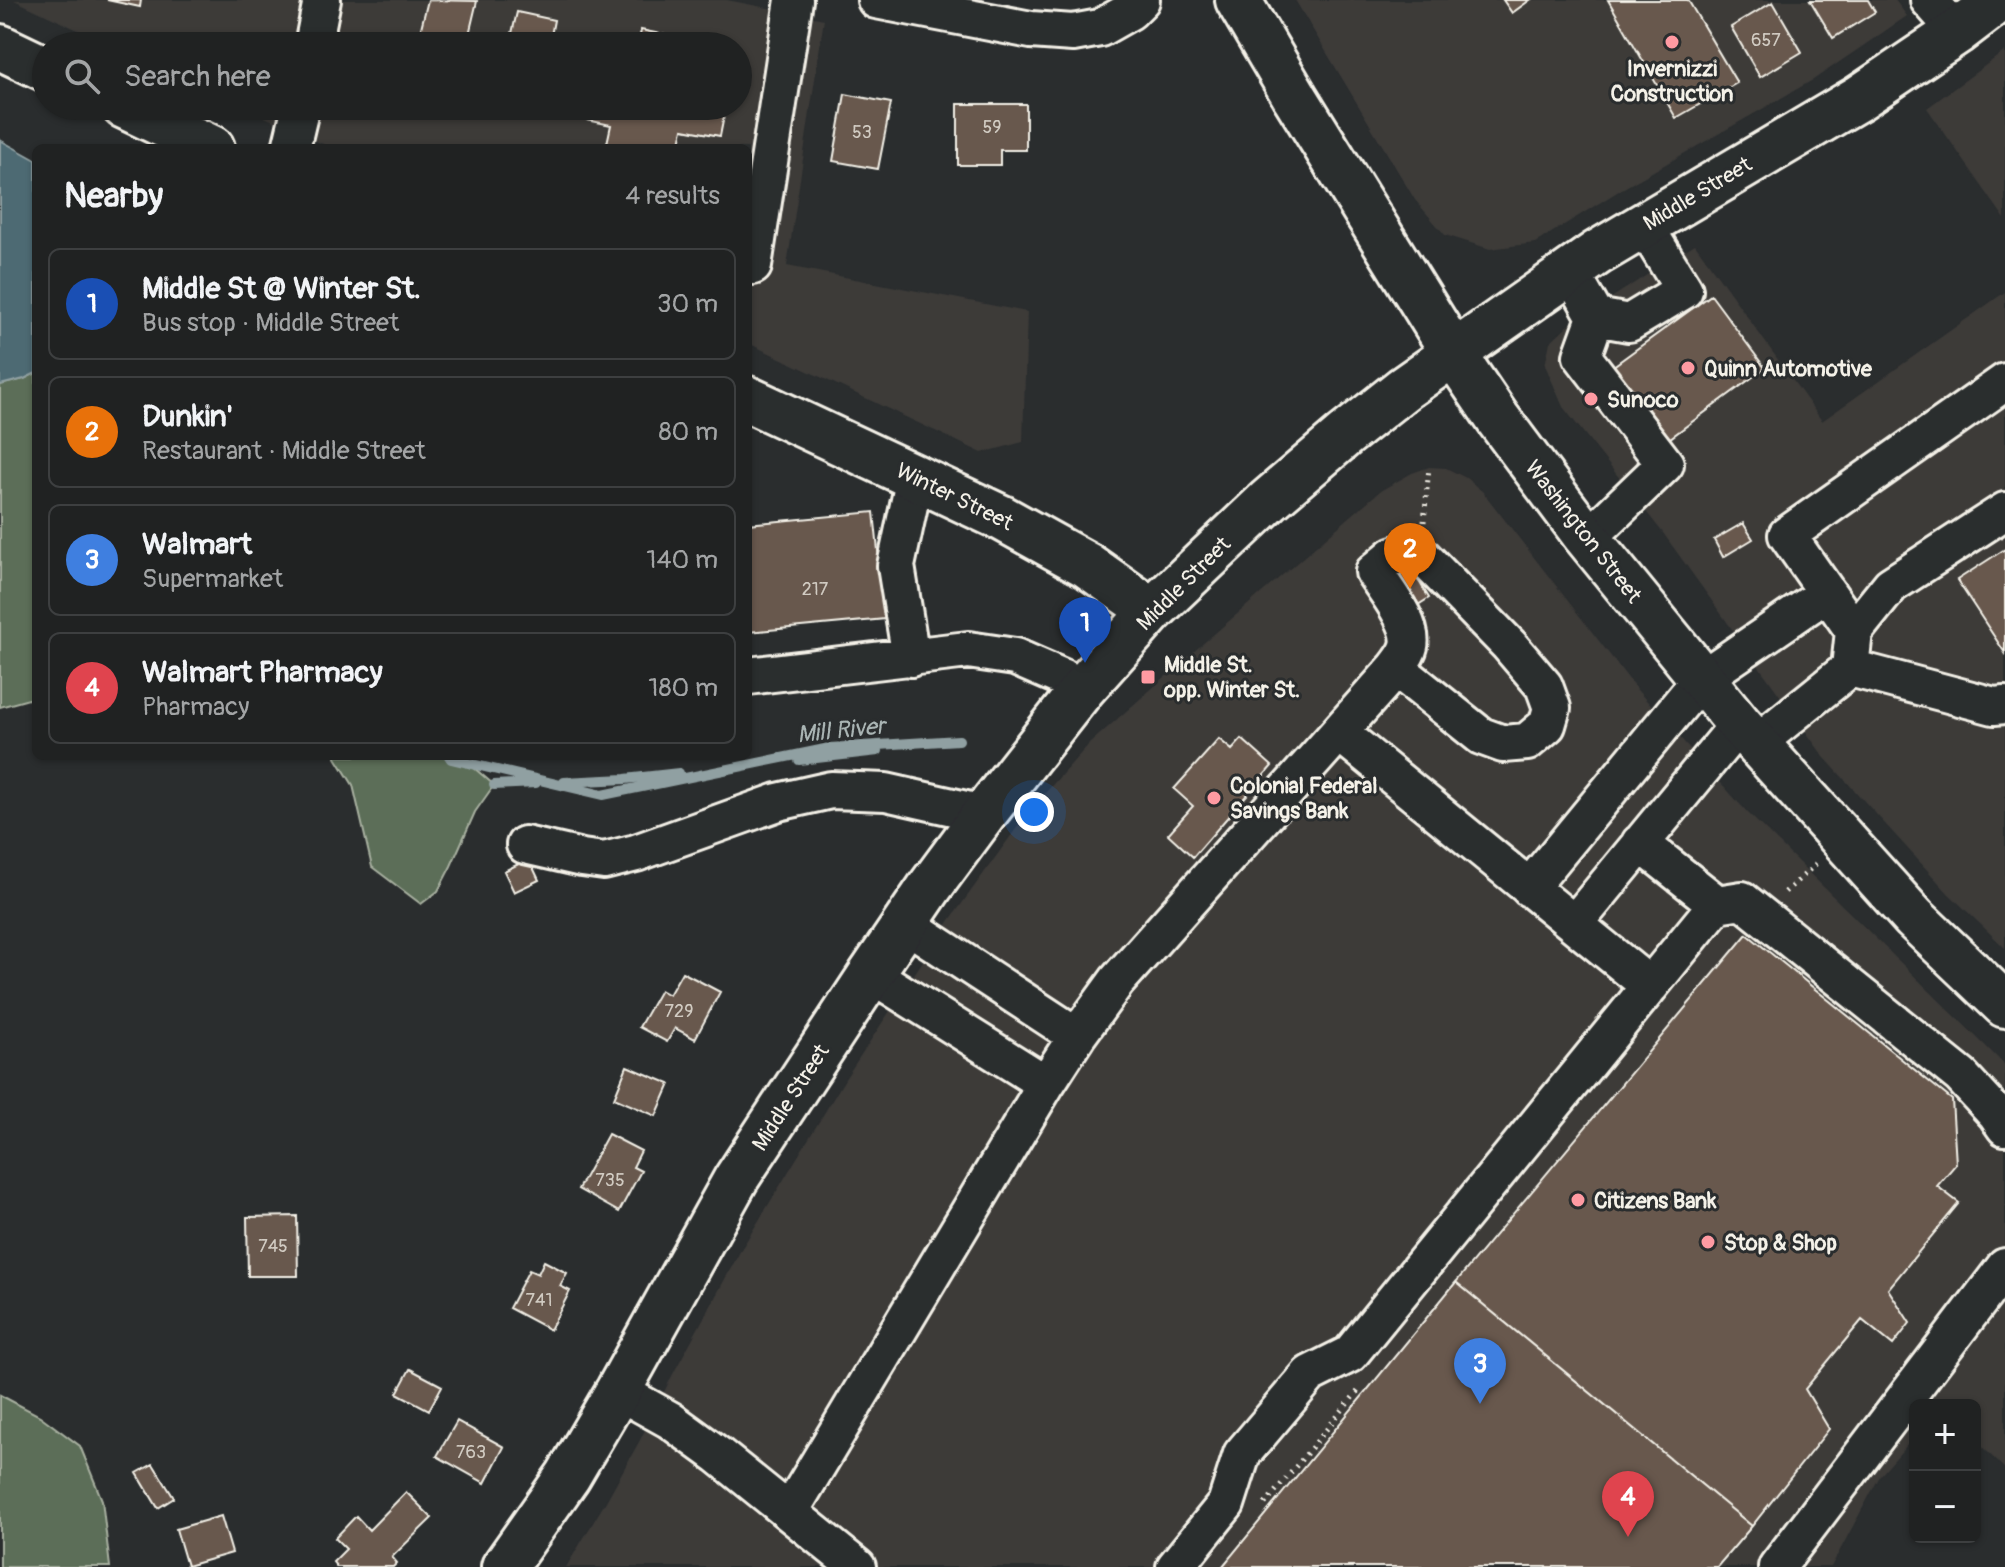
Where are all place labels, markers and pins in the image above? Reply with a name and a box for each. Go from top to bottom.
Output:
marker: Invernizzi Construction [1663,33,1681,51]
place label: Invernizzi Construction [1611,55,1733,108]
place label: Quinn Automotive [1704,355,1873,383]
marker: Quinn Automotive [1679,359,1697,377]
place label: Sunoco [1607,386,1679,414]
marker: Sunoco [1582,390,1600,408]
pin: 2 [1384,523,1436,589]
pin: 1 [1059,597,1111,663]
place label: Middle St. opp. Winter St. [1163,651,1300,704]
marker: Middle St. opp. Winter St. [1139,668,1157,686]
place label: Colonial Federal Savings Bank [1230,772,1377,825]
marker: Colonial Federal Savings Bank [1205,789,1223,807]
place label: Citizens Bank [1594,1187,1717,1215]
marker: Citizens Bank [1569,1191,1587,1209]
place label: Stop & Shop [1724,1229,1837,1257]
marker: Stop & Shop [1699,1233,1717,1251]
pin: 3 [1454,1338,1506,1404]
pin: 4 [1602,1471,1654,1537]

